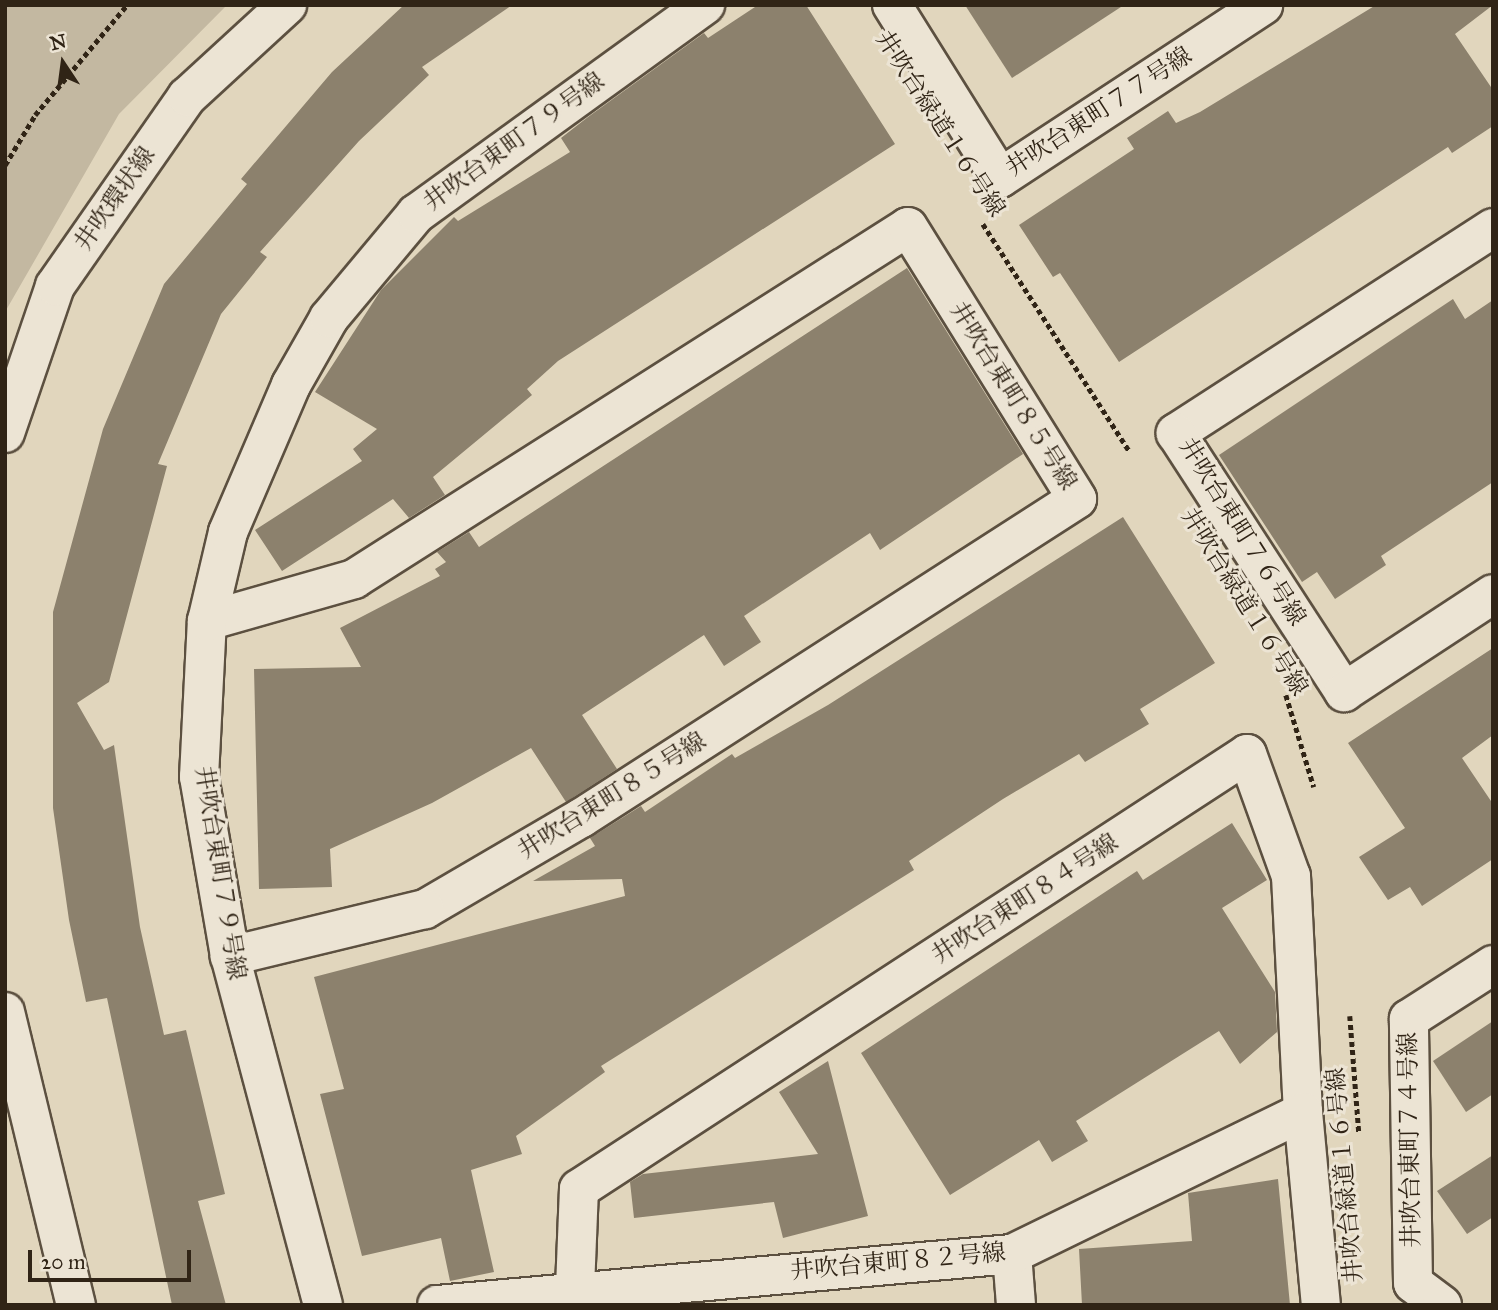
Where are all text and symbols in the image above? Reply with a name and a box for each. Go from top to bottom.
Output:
street label: 井吹台緑道１６号線 [869,26,1011,222]
north arrow [28,28,98,98]
text: N [48,29,69,55]
street label: 井吹台東町７７号線 [1001,41,1197,183]
street label: 井吹台東町７９号線 [418,67,610,217]
street label: 井吹環状線 [69,142,161,256]
street label: 井吹台東町８５号線 [944,297,1082,495]
street label: 井吹台東町７６号線 [1173,433,1311,631]
street label: 井吹台緑道１６号線 [1175,503,1313,701]
street label: 井吹台東町８５号線 [513,727,711,865]
street label: 井吹台東町７９号線 [189,764,251,982]
street label: 井吹台東町８４号線 [927,828,1123,970]
street label: 井吹台東町７４号線 [1394,1032,1426,1248]
street label: 井吹台緑道１６号線 [1321,1066,1369,1284]
scale bar [32,1236,194,1280]
street label: 井吹台東町８２号線 [789,1238,1007,1286]
text: 20 m [41,1249,86,1275]

